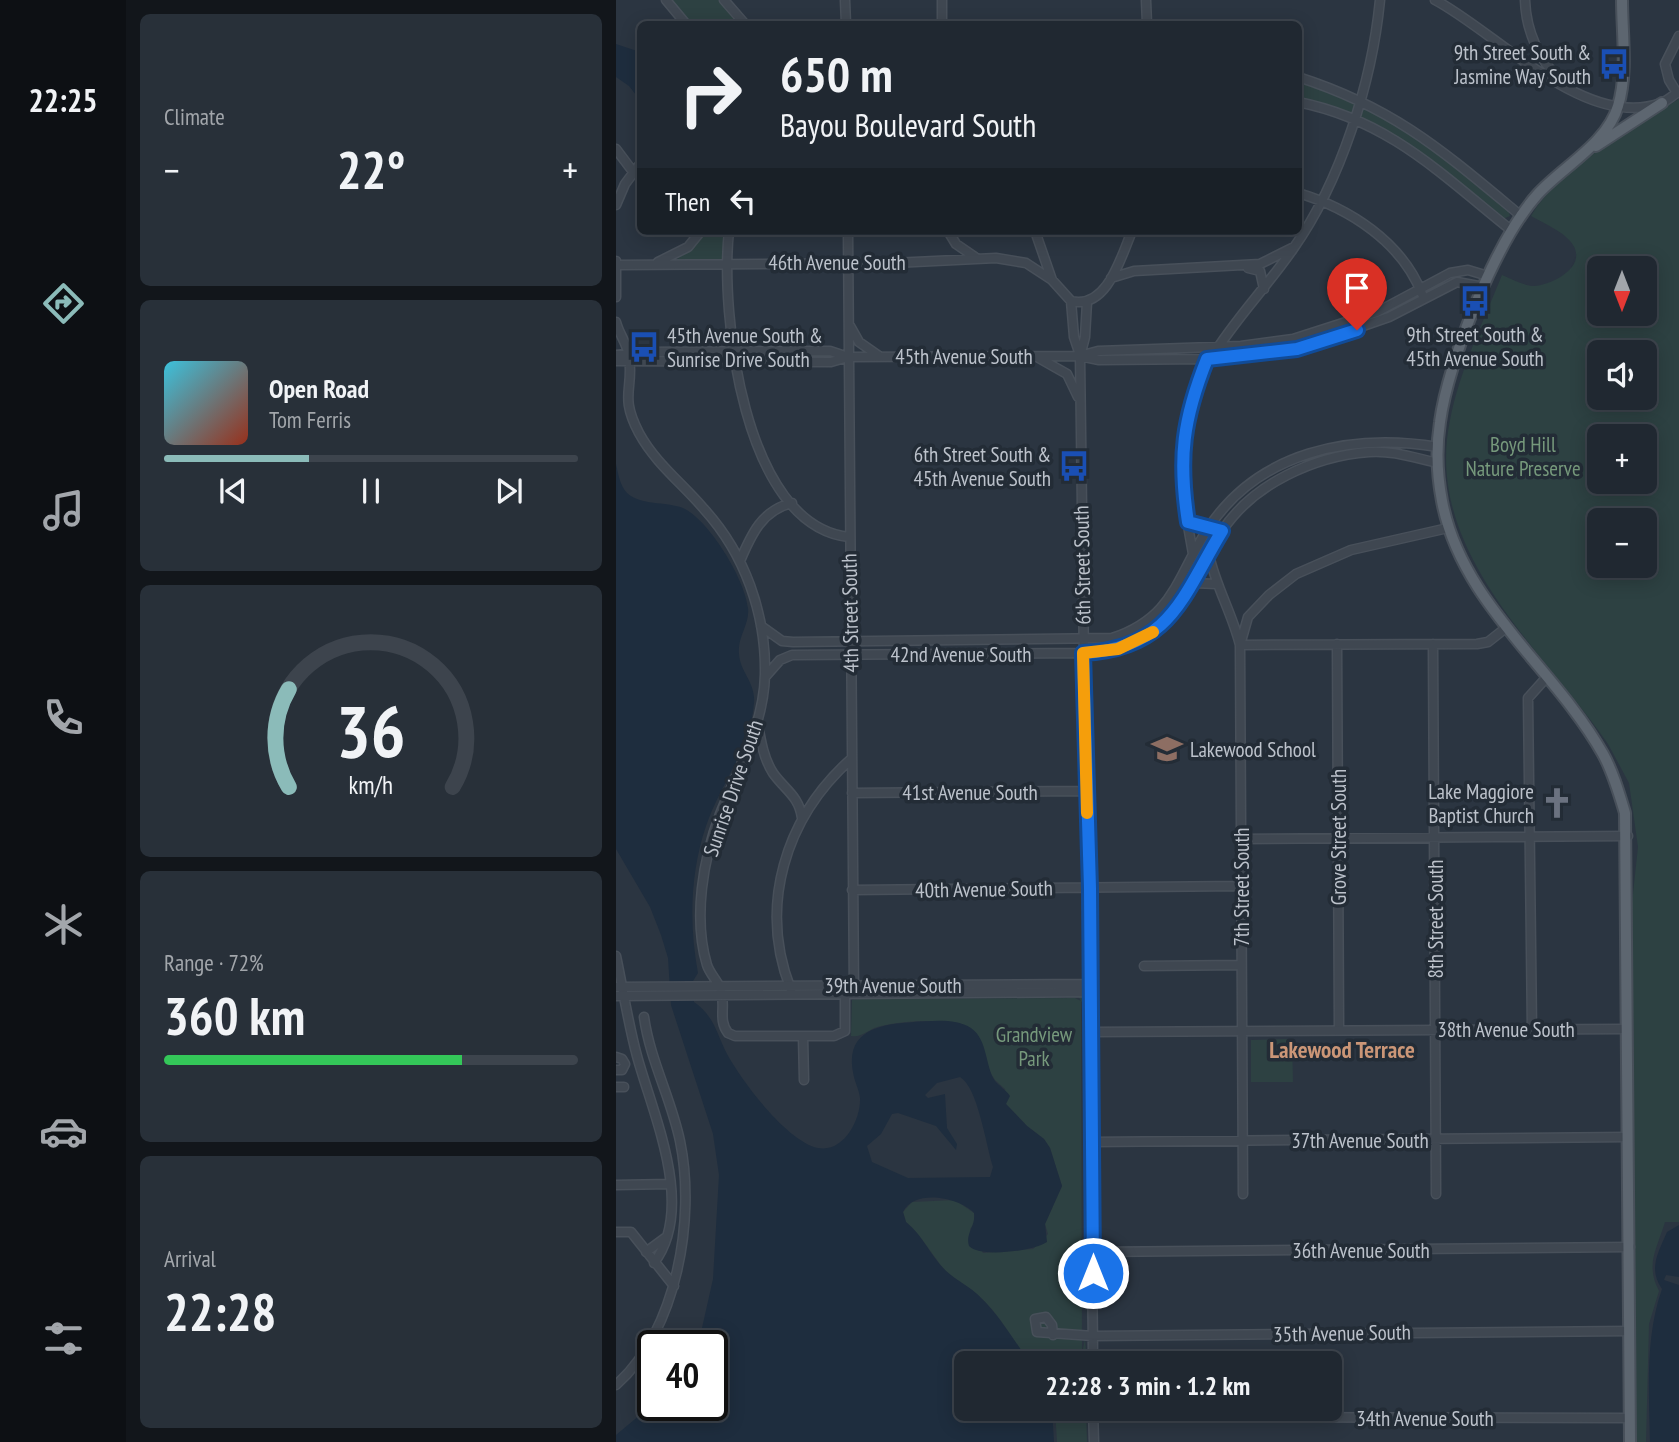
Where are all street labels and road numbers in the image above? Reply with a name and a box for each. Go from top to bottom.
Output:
street label: 46th Avenue South [768,249,906,276]
street label: 45th Avenue South [895,343,1033,370]
street label: 6th Street South [1067,505,1097,625]
street label: 4th Street South [835,553,865,673]
street label: 42nd Avenue South [891,641,1031,668]
street label: Sunrise Drive South [697,716,769,860]
street label: Grove Street South [1325,769,1352,905]
street label: 41st Avenue South [902,779,1038,806]
street label: 7th Street South [1228,828,1255,946]
street label: 8th Street South [1422,859,1449,979]
street label: 40th Avenue South [915,874,1053,904]
street label: 39th Avenue South [824,972,962,999]
street label: 38th Avenue South [1437,1016,1575,1043]
street label: 37th Avenue South [1291,1127,1429,1154]
street label: 36th Avenue South [1292,1237,1430,1264]
street label: 35th Avenue South [1273,1318,1411,1348]
street label: 34th Avenue South [1356,1405,1494,1432]

